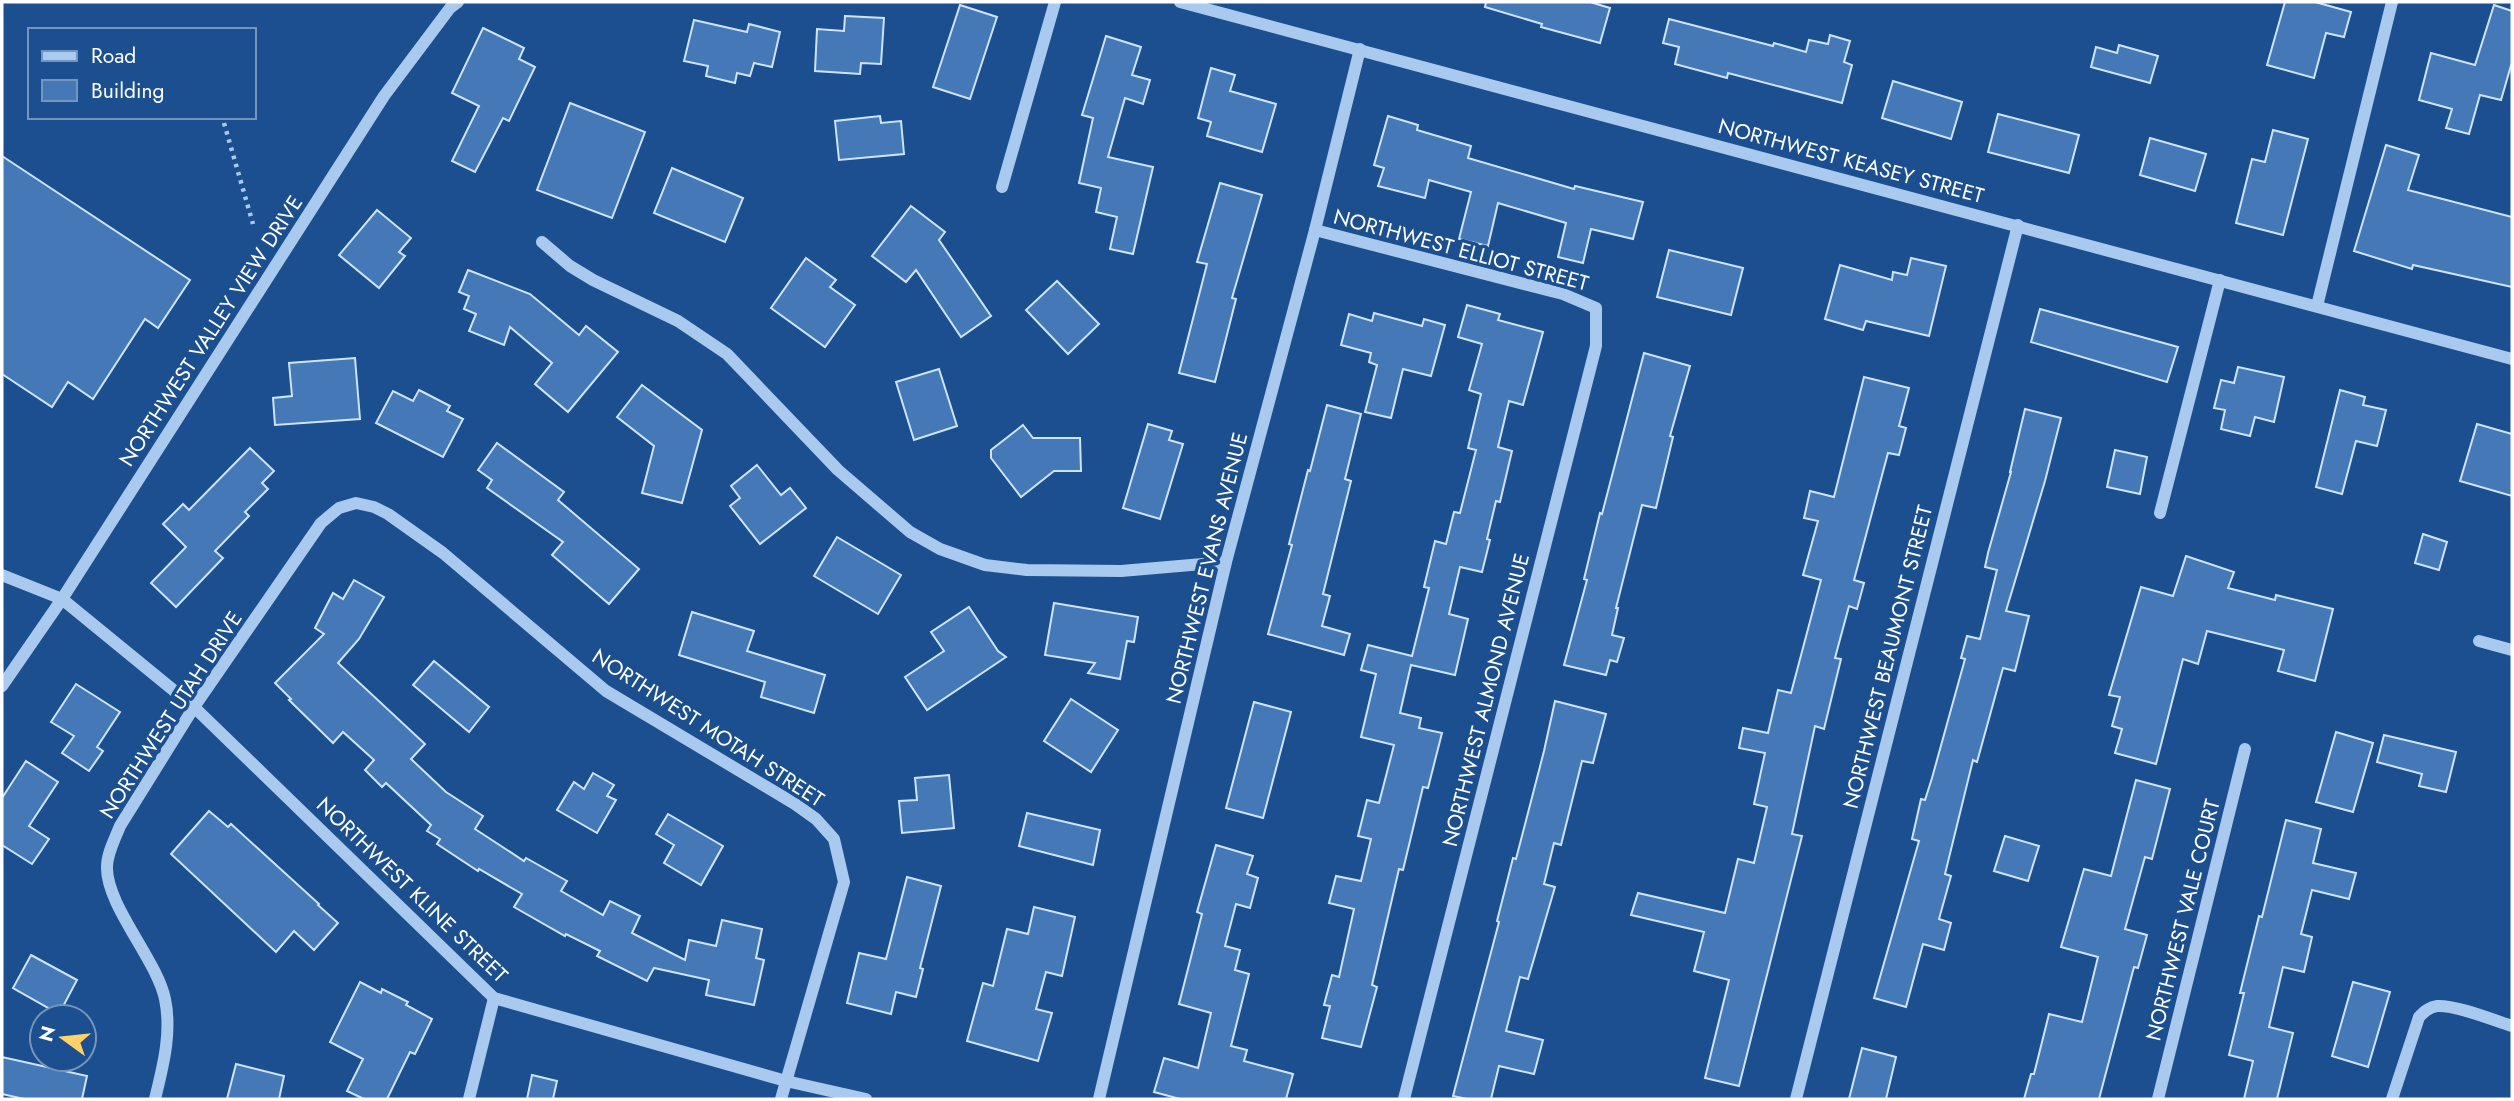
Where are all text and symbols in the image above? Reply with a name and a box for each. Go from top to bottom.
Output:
legend [28,28,256,119]
text: Road [91,41,136,71]
text: Building [91,76,164,106]
street label: NORTHWEST KEASEY STREET [1715,111,1987,211]
street label: NORTHWEST VALLEY VIEW DRIVE [112,190,310,472]
street label: NORTHWEST ELLIOT STREET [1330,201,1592,299]
street label: NORTHWEST EVANS AVENUE [1159,429,1255,707]
street label: NORTHWEST BEAUMONT STREET [1836,502,1940,812]
street label: NORTHWEST ALMOND AVENUE [1435,550,1537,850]
street label: NORTHWEST UTAH DRIVE [93,605,249,825]
street label: NORTHWEST MOTAH STREET [586,642,830,815]
street label: NORTHWEST KLINE STREET [310,790,515,990]
street label: NORTHWEST VALE COURT [2138,796,2228,1044]
north arrow [28,1003,98,1073]
text: N [32,1023,62,1045]

